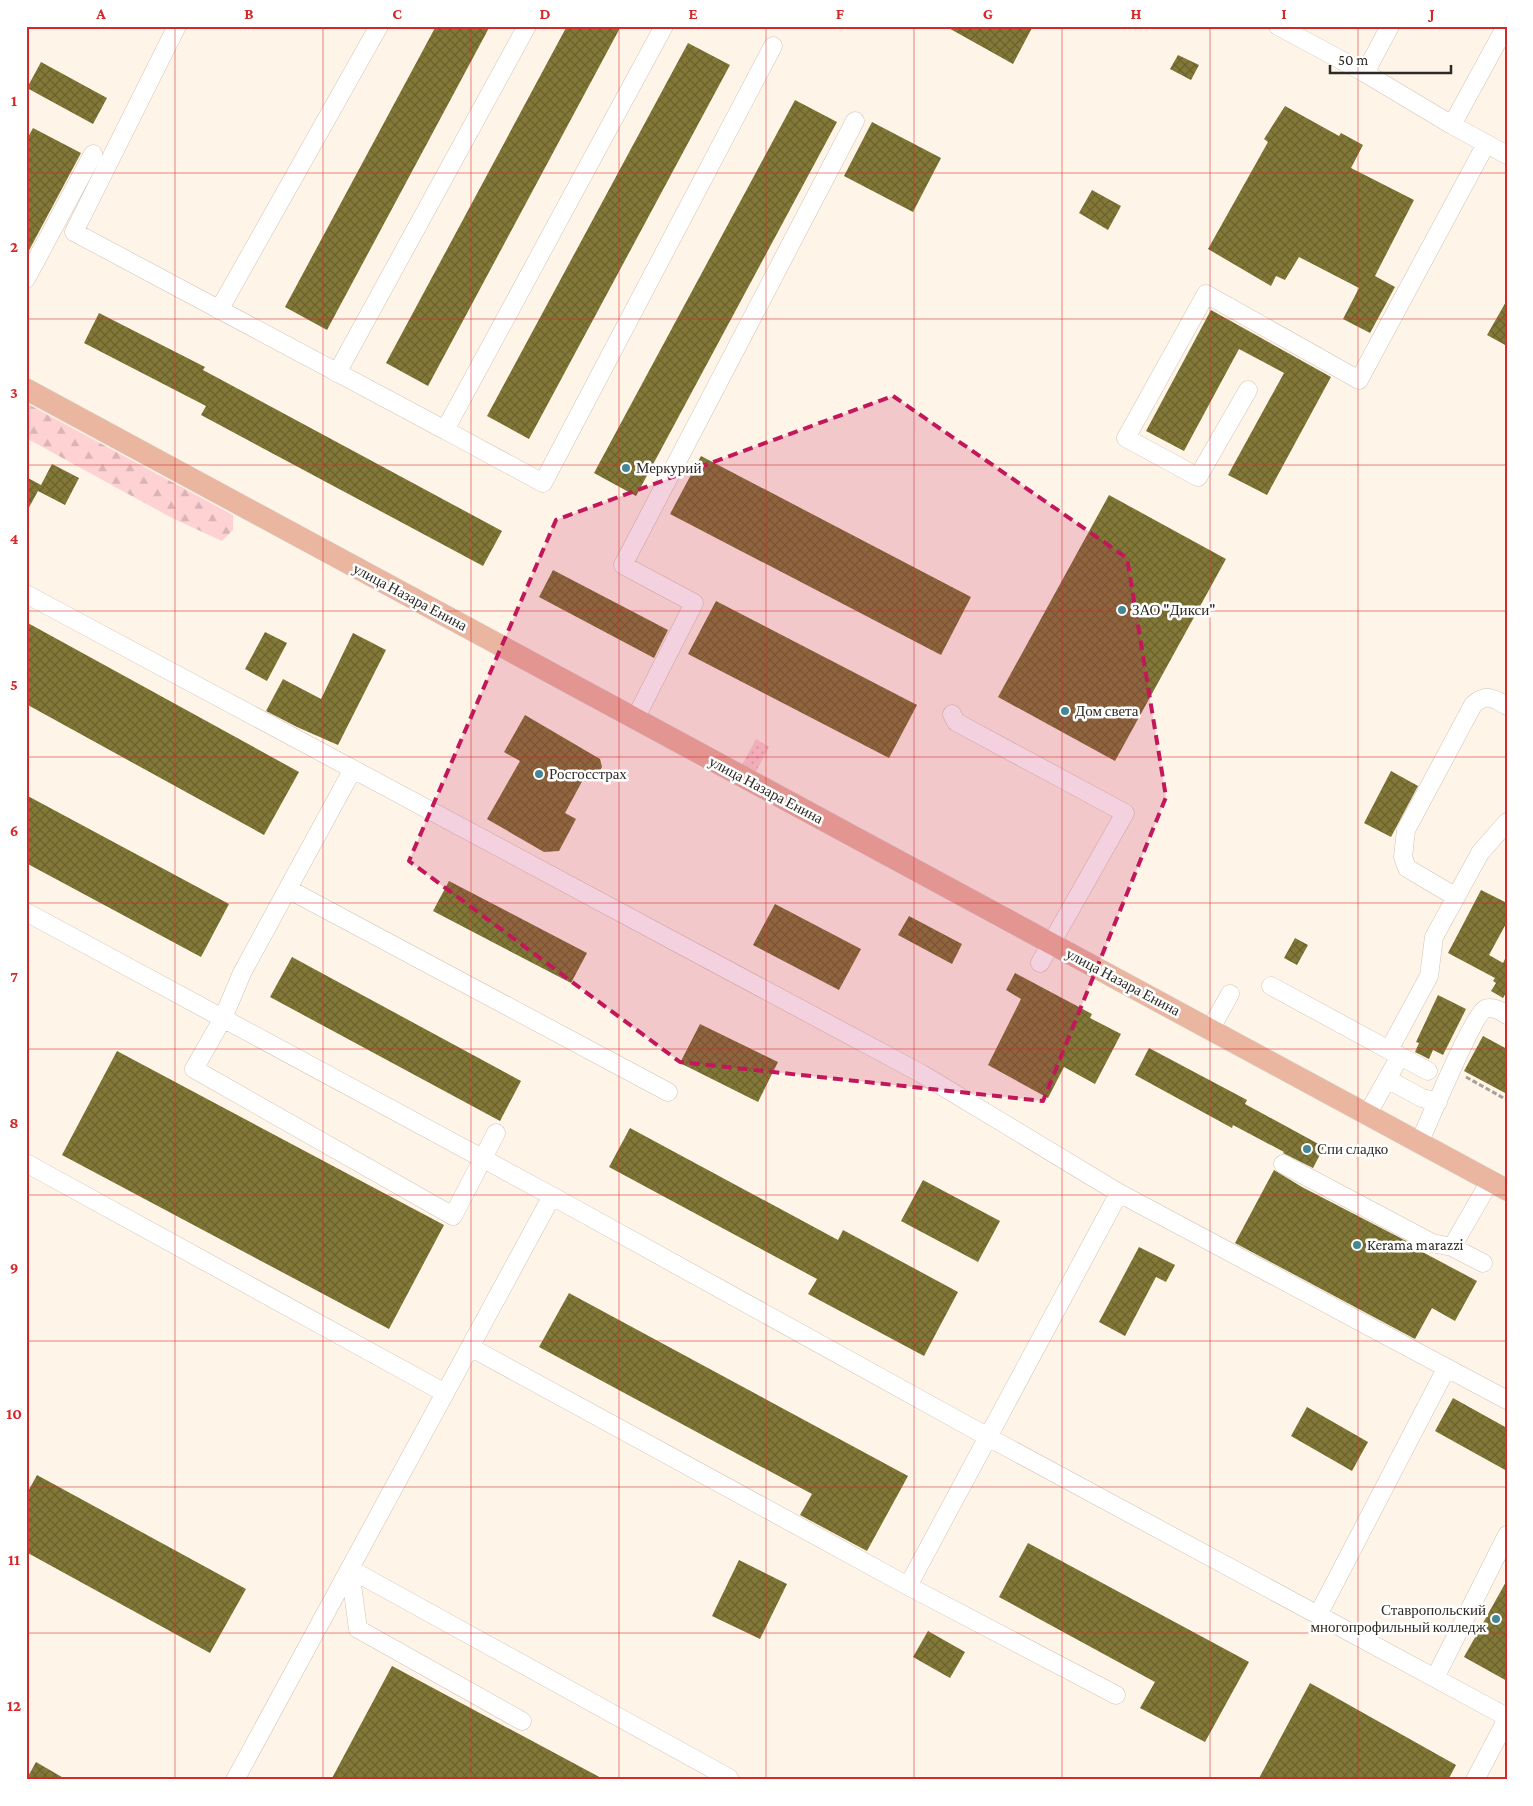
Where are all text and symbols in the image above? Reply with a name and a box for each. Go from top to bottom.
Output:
text: A [95,5,106,22]
text: B [244,5,254,22]
text: C [392,5,402,22]
text: D [539,5,551,22]
text: E [688,5,698,22]
text: F [836,5,845,22]
text: G [983,5,993,22]
text: H [1131,5,1142,22]
text: I [1281,5,1287,22]
text: J [1427,5,1435,22]
scale bar [1330,42,1452,74]
text: 50 m [1338,52,1368,68]
text: 1 [11,92,17,109]
text: 2 [10,238,18,255]
text: 3 [10,384,18,401]
place label: Меркурий [636,460,701,476]
marker: Меркурий [620,462,632,474]
text: 4 [10,530,19,547]
street label: улица Назара Енина [350,560,470,634]
place label: ЗАО "Дикси" [1132,602,1215,618]
marker: ЗАО "Дикси" [1116,604,1128,616]
text: 5 [10,676,18,693]
place label: Дом света [1075,703,1139,719]
marker: Дом света [1059,705,1071,717]
street label: улица Назара Енина [706,753,826,827]
place label: Росгосстрах [549,766,627,782]
marker: Росгосстрах [533,768,545,780]
text: 6 [10,822,18,839]
street label: улица Назара Енина [1063,945,1183,1019]
text: 7 [10,968,18,985]
text: 8 [9,1114,19,1131]
place label: Спи сладко [1317,1141,1388,1157]
marker: Спи сладко [1301,1143,1313,1155]
place label: Kerama marazzi [1367,1237,1464,1253]
marker: Kerama marazzi [1351,1239,1363,1251]
text: 9 [10,1259,18,1276]
text: 10 [6,1405,22,1422]
text: 11 [8,1551,20,1568]
place label: Ставропольский многопрофильный колледж [1310,1602,1487,1635]
marker: Ставропольский многопрофильный колледж [1490,1613,1502,1625]
text: 12 [7,1697,21,1714]

